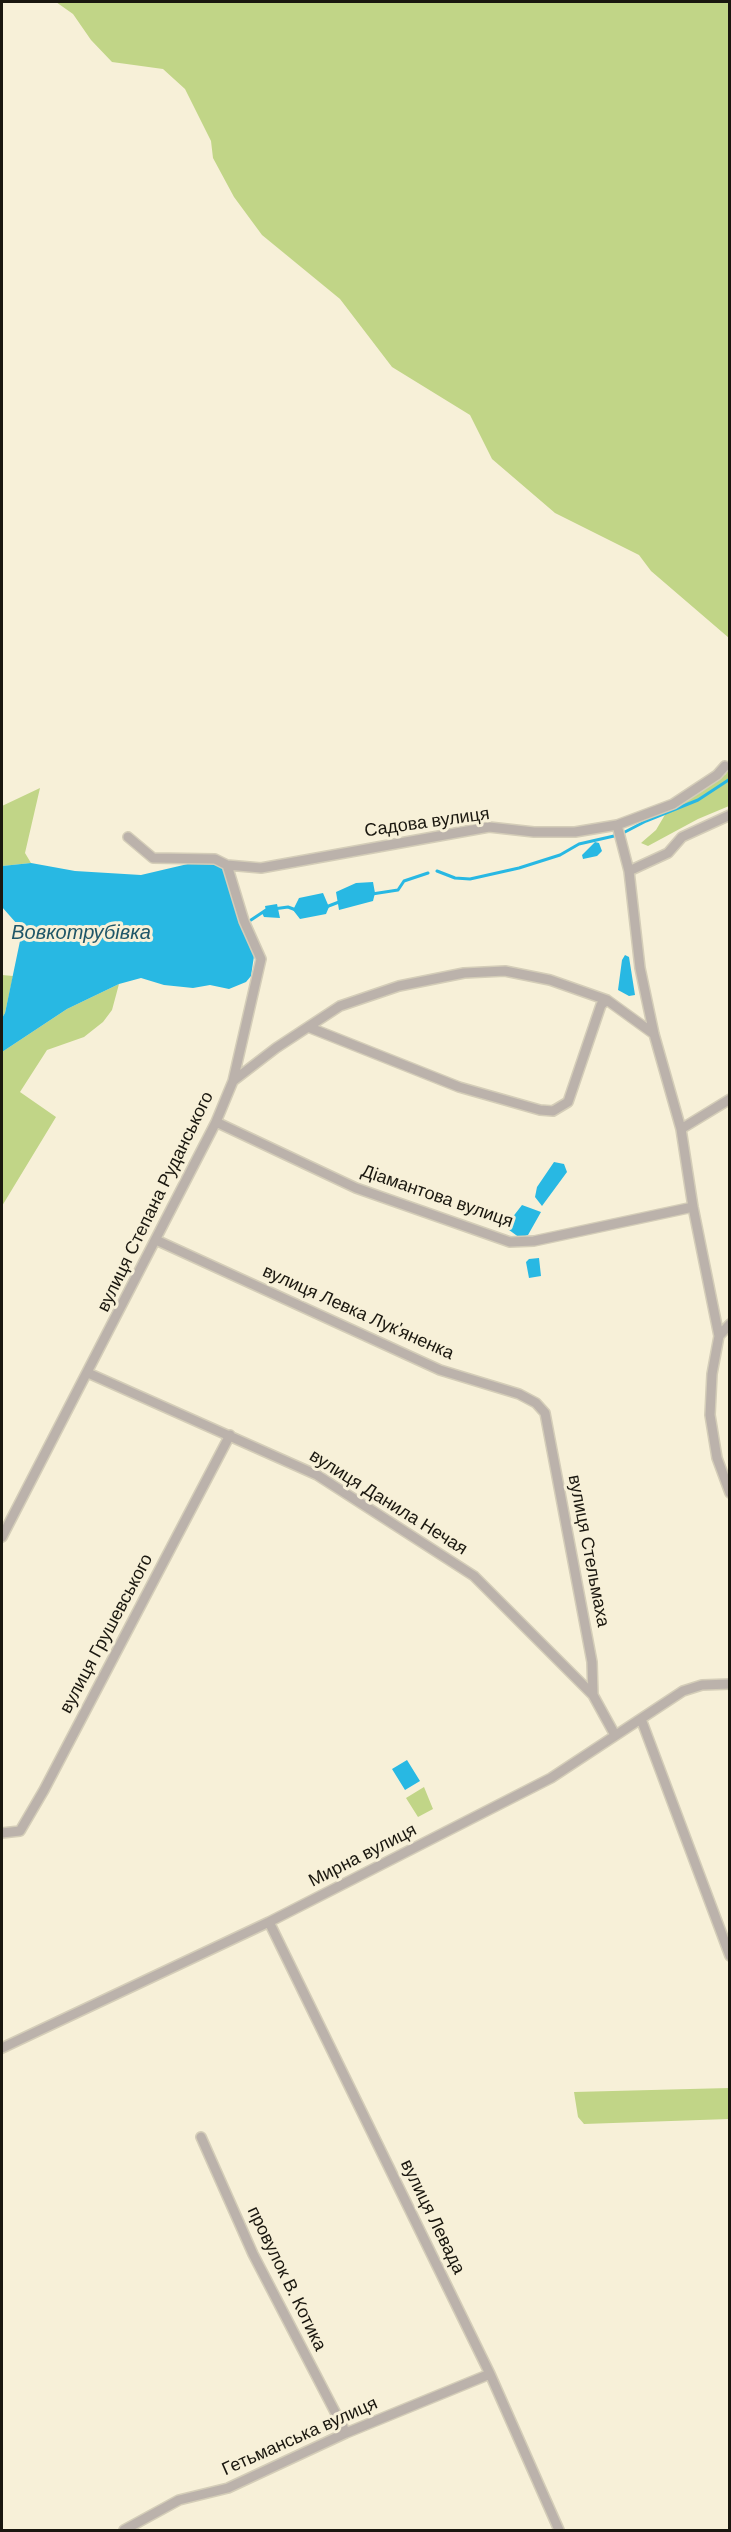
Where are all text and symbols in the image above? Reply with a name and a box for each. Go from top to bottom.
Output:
street label: Садова вулиця [363,804,491,842]
water label: Вовкотрубівка [11,922,151,946]
street label: вулиця Степана Руданського [93,1088,219,1316]
street label: Діамантова вулиця [358,1161,516,1233]
street label: вулиця Левка Лук'яненка [259,1261,457,1365]
street label: вулиця Данила Нечая [305,1446,471,1560]
street label: вулиця Стельмаха [563,1473,613,1629]
street label: вулиця Грушевського [56,1551,158,1717]
street label: Мирна вулиця [305,1820,421,1892]
street label: вулиця Левада [395,2156,469,2278]
street label: провулок В. Котика [242,2203,330,2355]
street label: Гетьманська вулиця [219,2393,381,2481]

